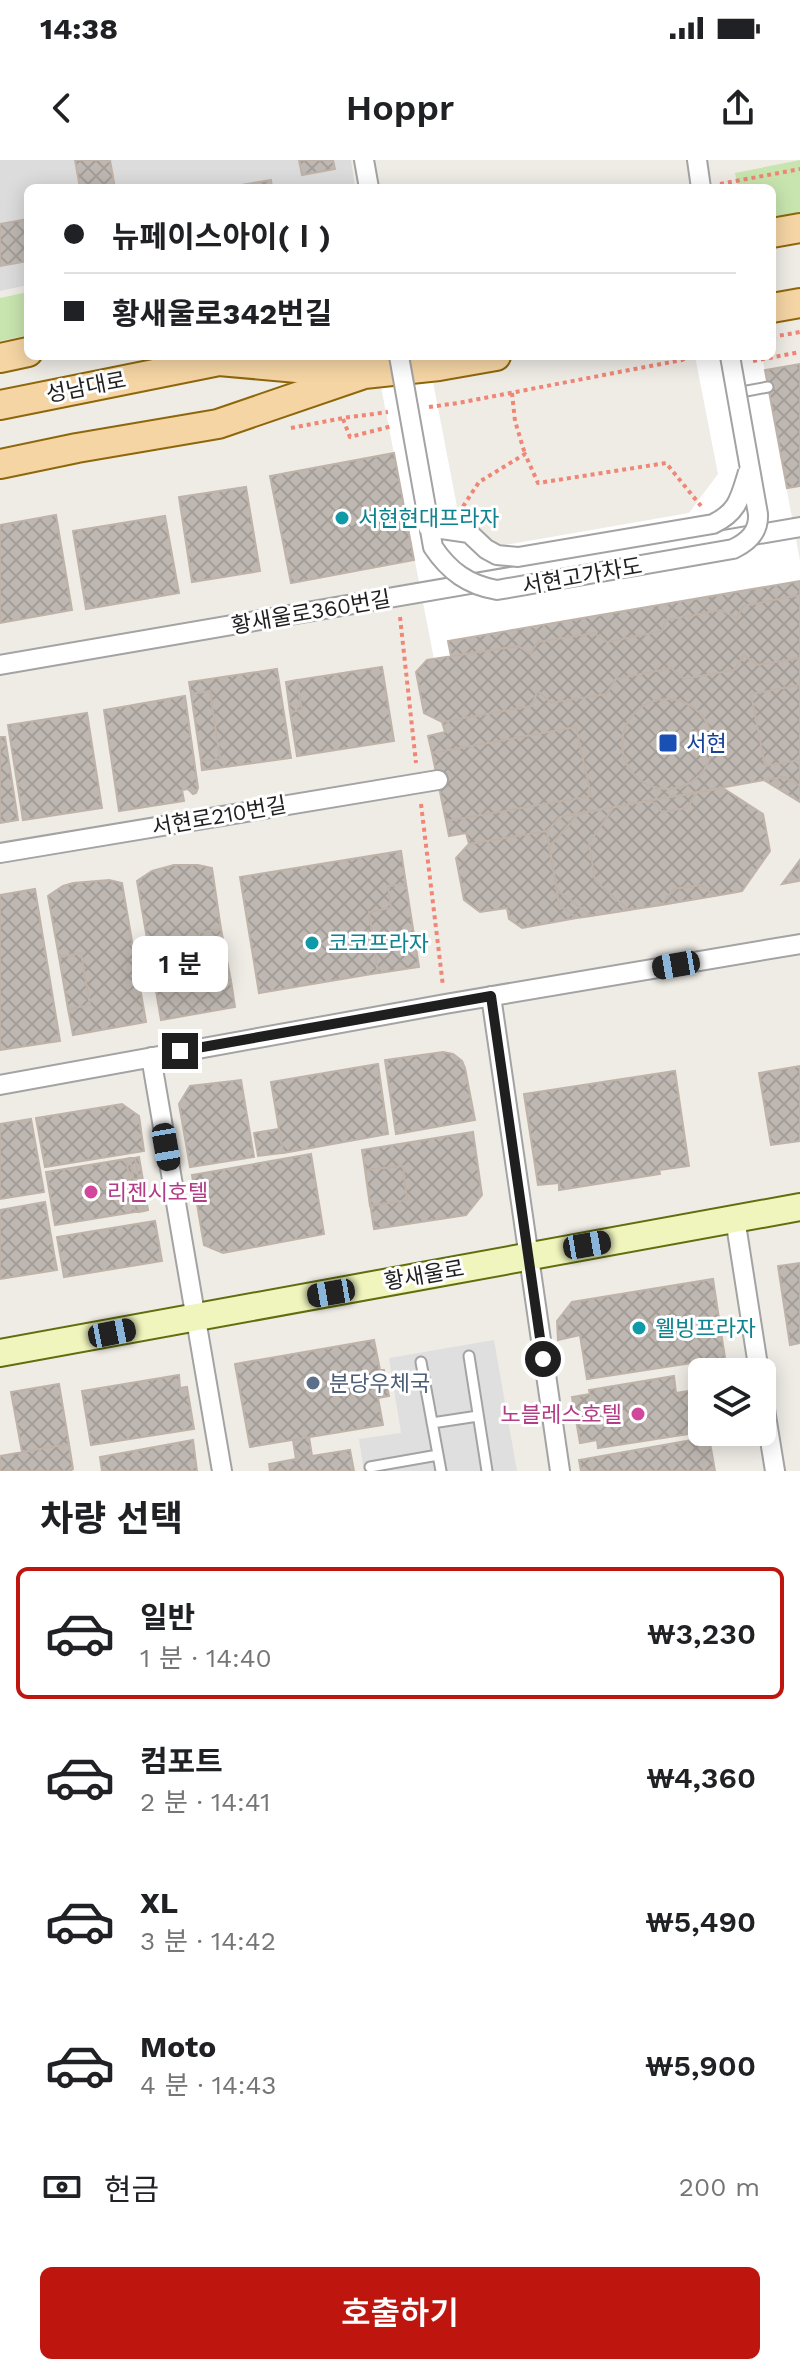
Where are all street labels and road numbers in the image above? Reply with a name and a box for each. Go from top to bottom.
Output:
street label: 성남대로 [44,367,128,407]
street label: 서현고가차도 [520,553,644,599]
street label: 황새울로360번길 [229,586,393,638]
street label: 서현로210번길 [150,792,288,840]
street label: 황새울로 [382,1256,466,1294]

